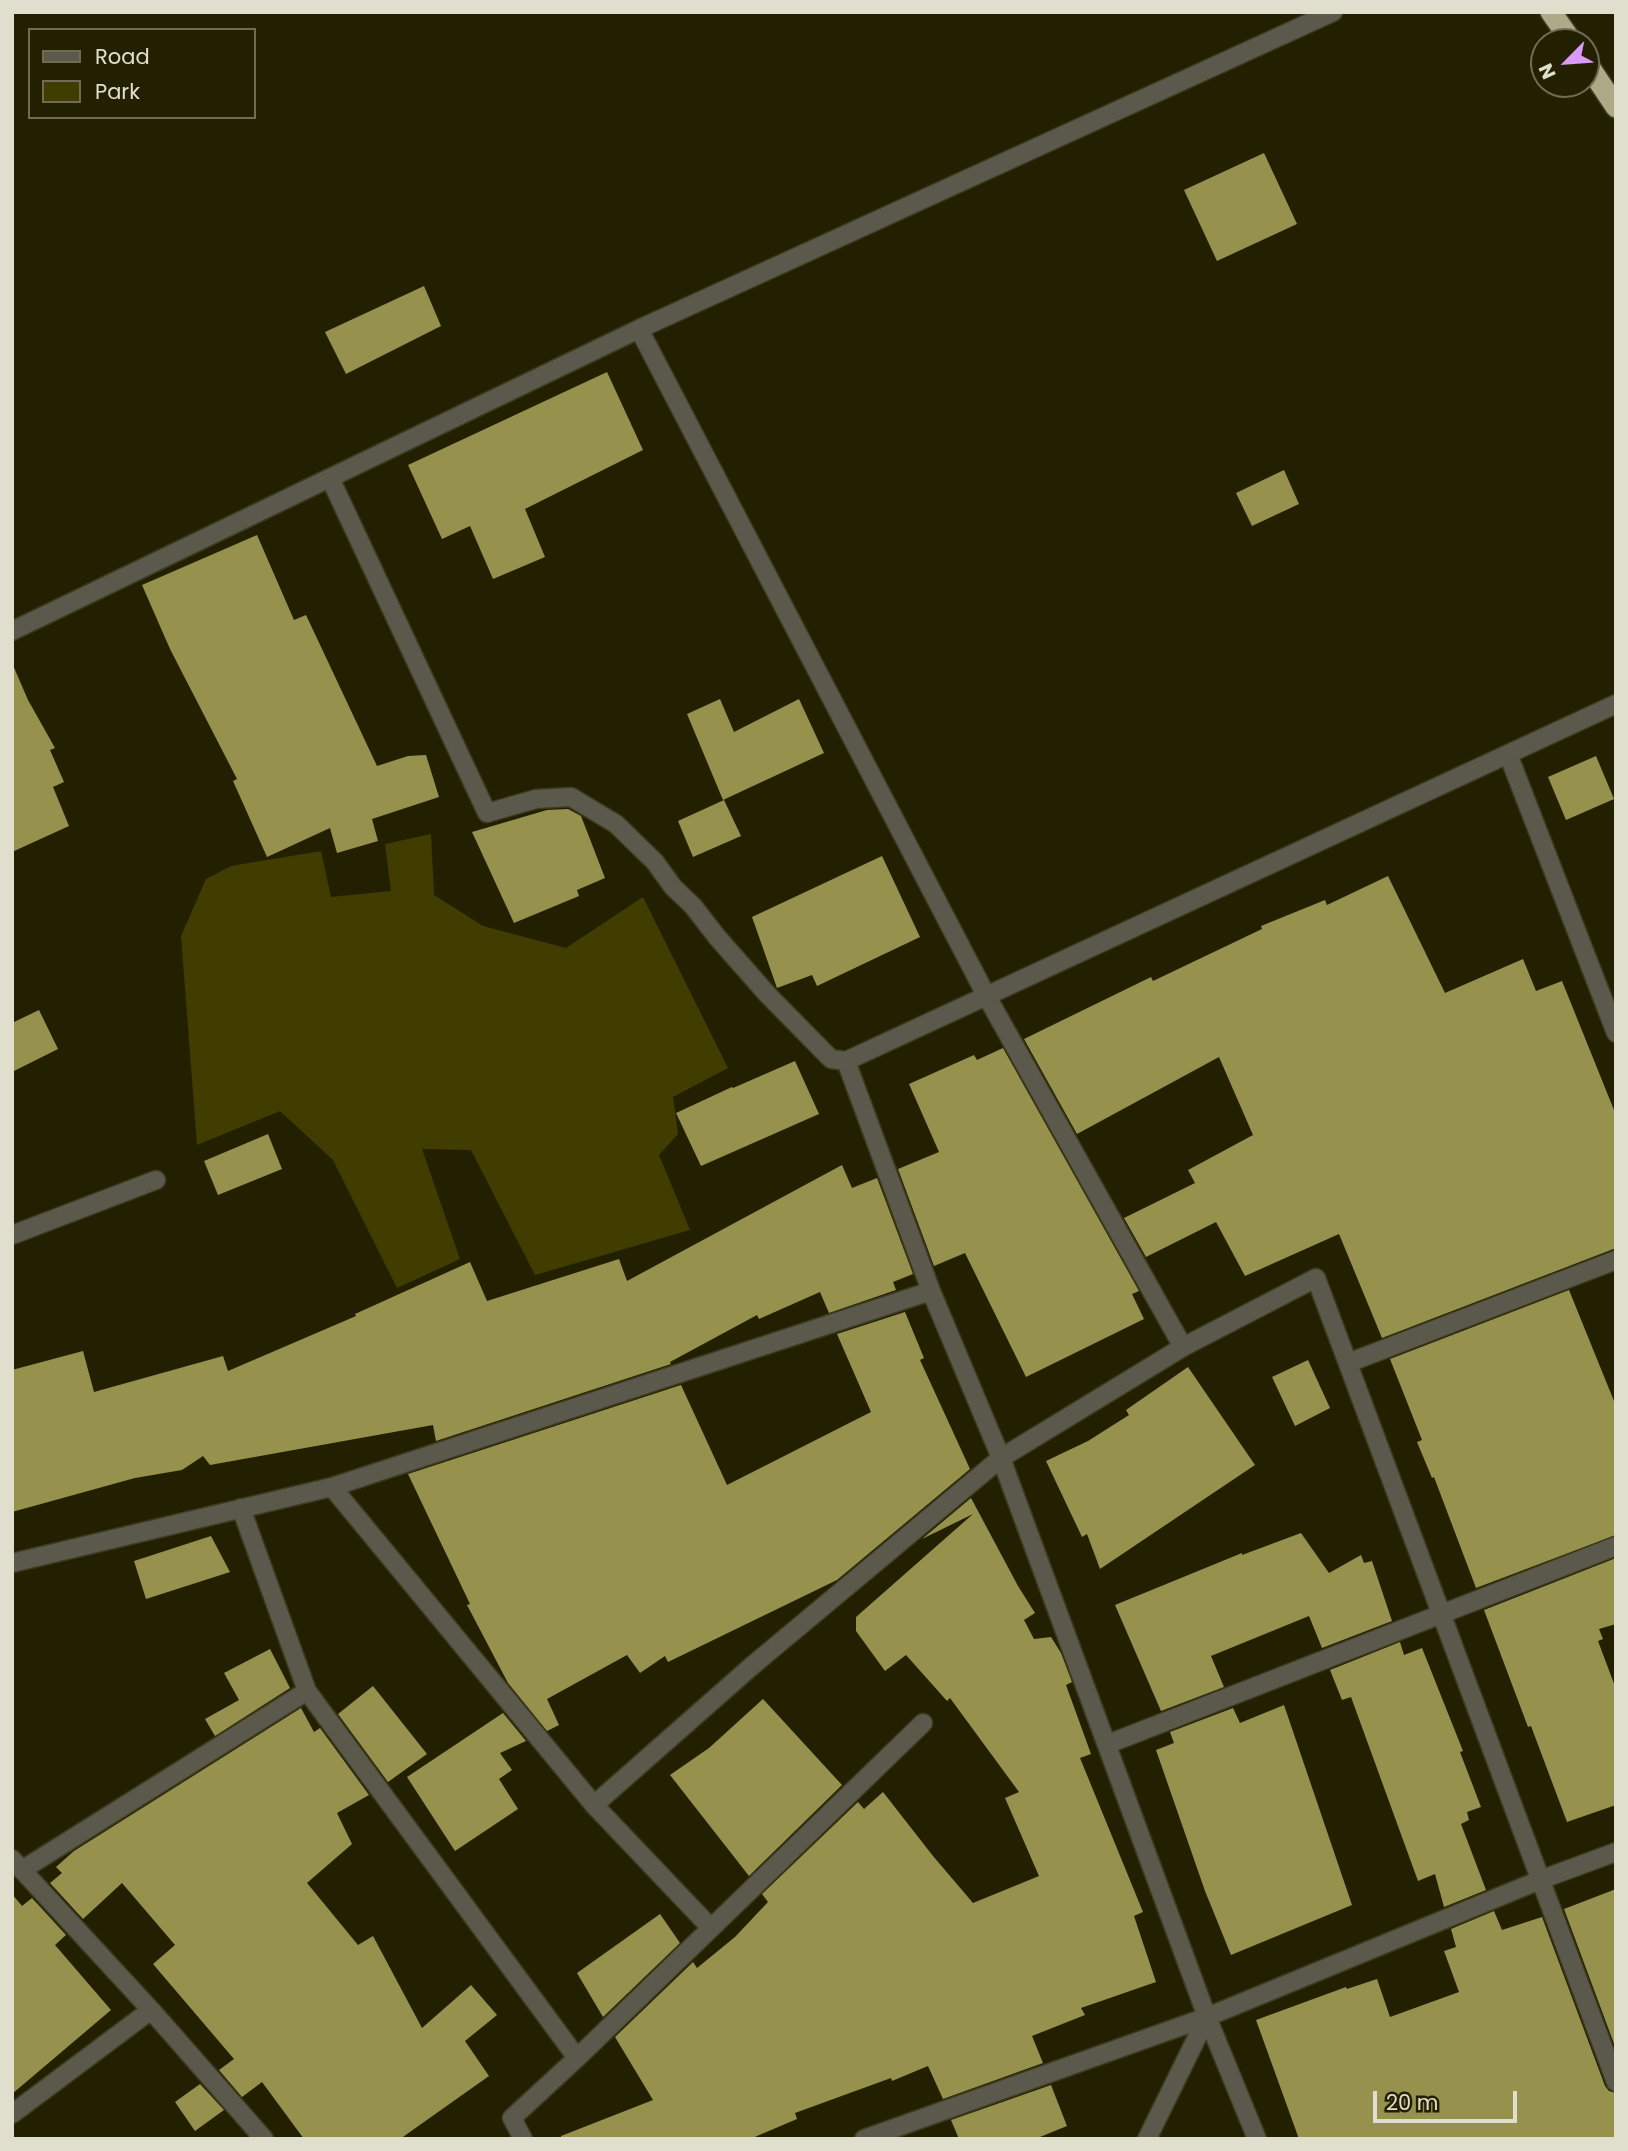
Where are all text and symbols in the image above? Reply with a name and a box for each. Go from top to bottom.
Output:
legend [28,28,256,119]
north arrow [1530,28,1600,98]
text: Road [95,42,150,71]
text: N [1532,59,1563,83]
text: Park [95,77,140,106]
scale bar [1376,2078,1520,2122]
text: 20 m [1386,2088,1439,2117]

